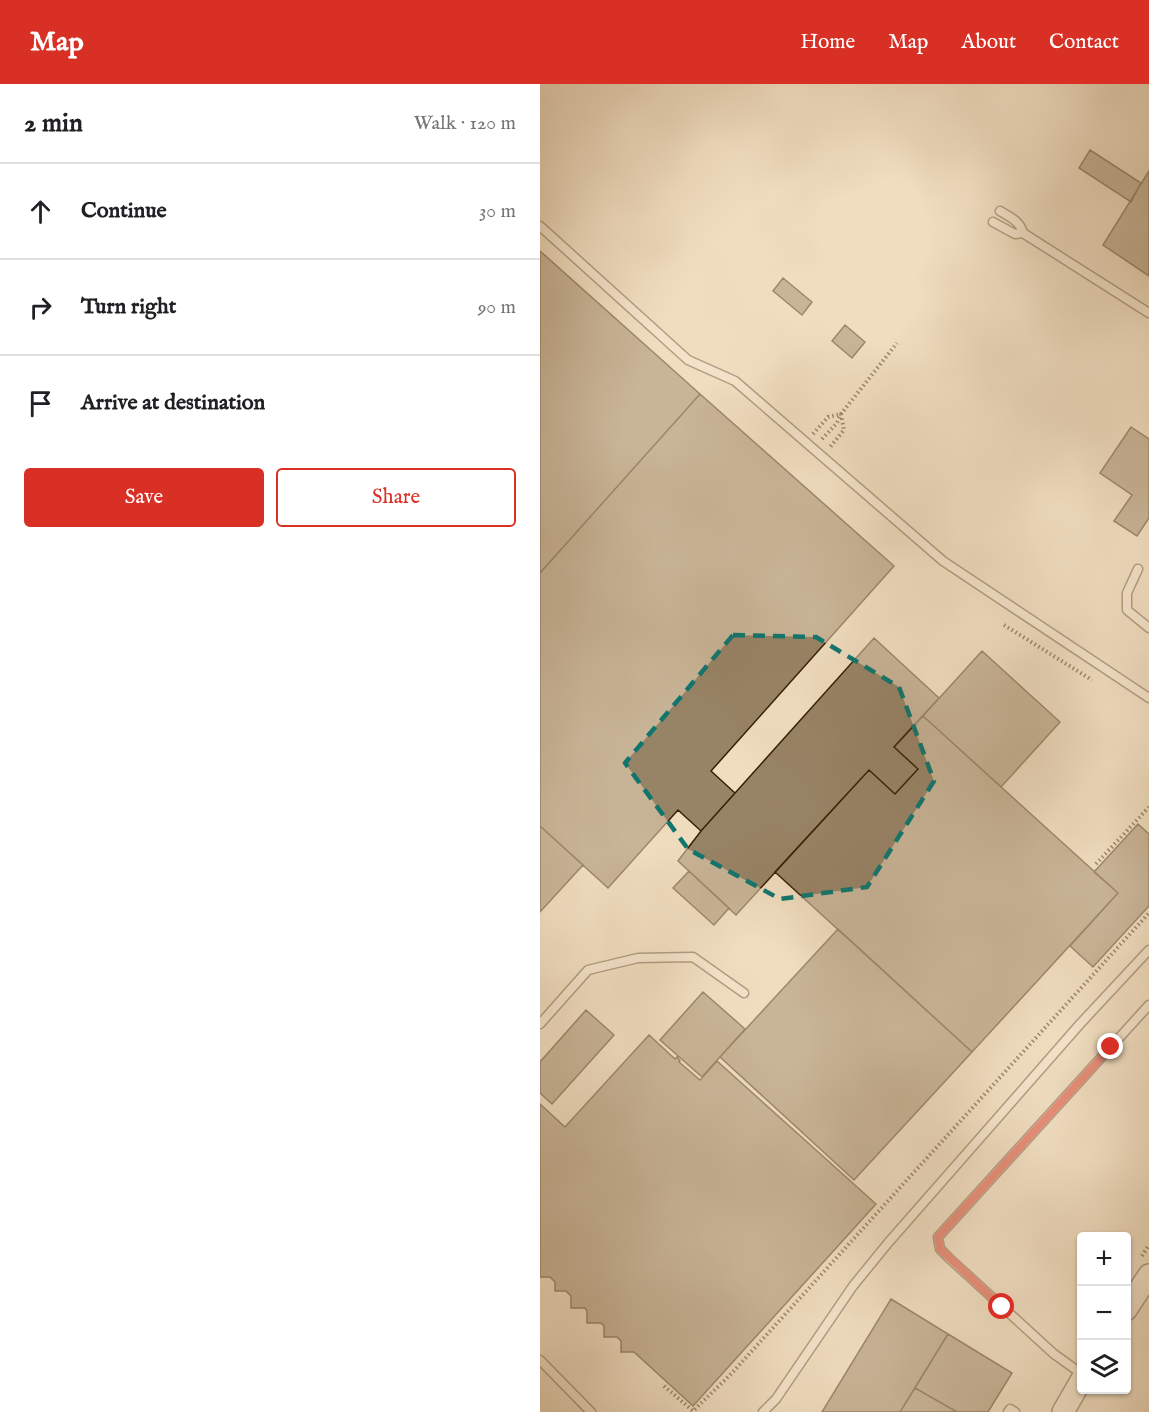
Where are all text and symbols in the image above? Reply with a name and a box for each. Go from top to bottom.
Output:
text: Map [30,25,84,60]
text: Home [800,29,855,56]
text: Map [888,29,928,56]
text: About [961,29,1016,56]
text: Contact [1049,29,1119,56]
text: 2 min [24,107,83,140]
text: Walk · 120 m [414,111,516,136]
icon: ahead [24,195,57,228]
text: Continue [81,197,167,225]
text: 30 m [479,199,516,224]
icon: right [24,291,57,324]
text: Turn right [81,293,176,321]
text: 90 m [478,295,516,320]
icon: arrive [24,387,57,420]
text: Arrive at destination [81,389,265,417]
button: Save [24,468,264,527]
button: Share [276,468,516,527]
route end [1097,1033,1123,1059]
map controls [1077,1232,1131,1394]
button: + [1077,1232,1131,1286]
button: − [1077,1286,1131,1340]
route start [988,1293,1014,1319]
button: layers [1077,1340,1131,1394]

